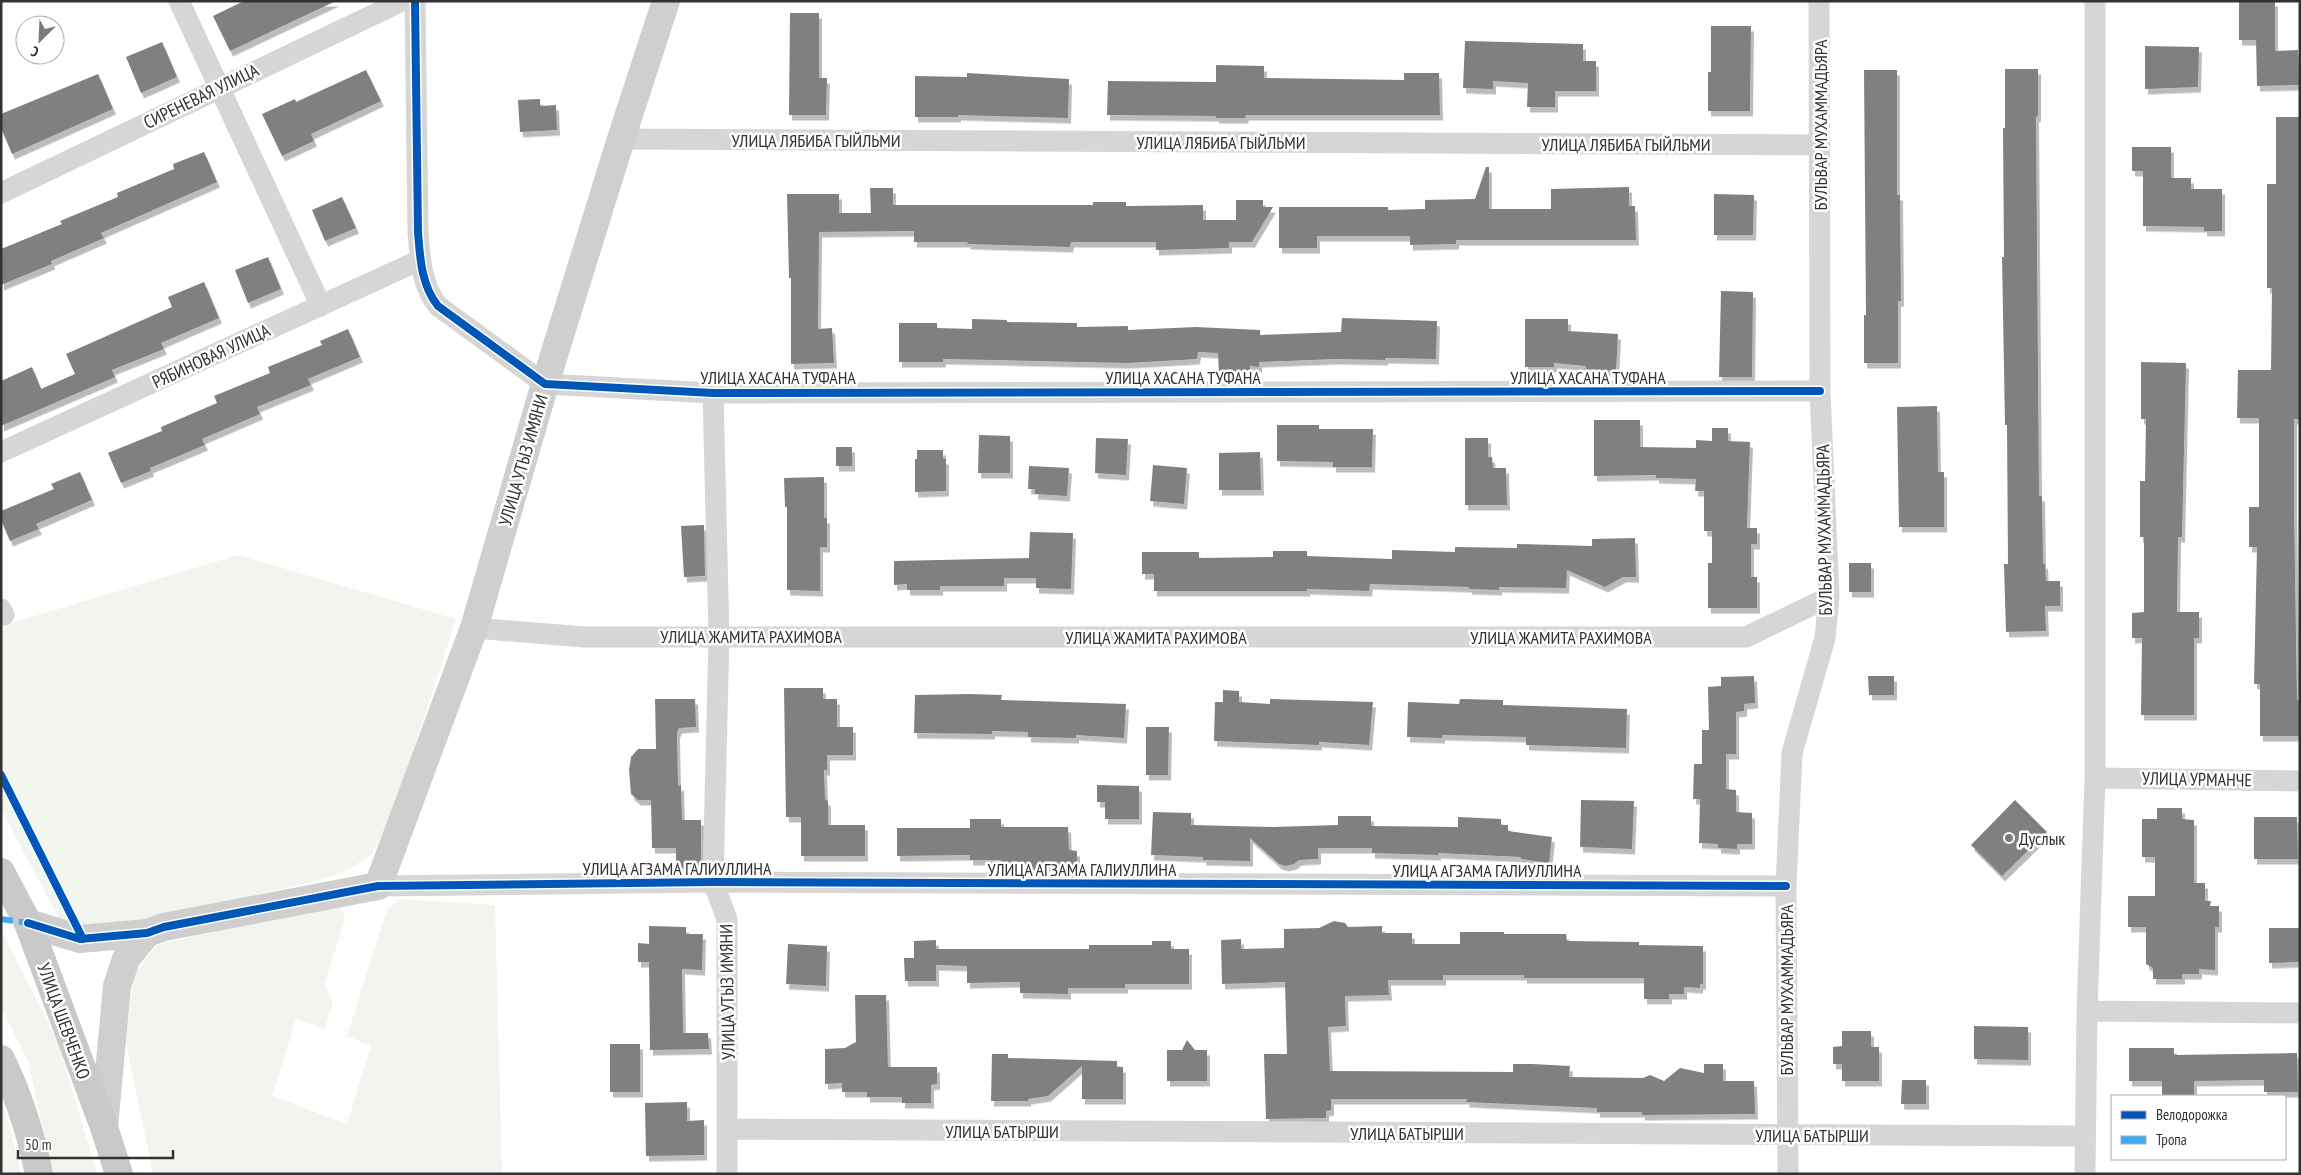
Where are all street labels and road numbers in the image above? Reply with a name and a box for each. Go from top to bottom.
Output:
street label: БУЛЬВАР МУХАММАДЬЯРА [1809,39,1832,211]
street label: СИРЕНЕВАЯ УЛИЦА [140,58,263,134]
street label: УЛИЦА ЛЯБИБА ГЫЙЛЬМИ [731,129,901,152]
street label: УЛИЦА ЛЯБИБА ГЫЙЛЬМИ [1136,131,1306,154]
street label: УЛИЦА ЛЯБИБА ГЫЙЛЬМИ [1541,133,1711,156]
street label: РЯБИНОВАЯ УЛИЦА [148,318,274,393]
street label: УЛИЦА ХАСАНА ТУФАНА [700,366,856,389]
street label: УЛИЦА ХАСАНА ТУФАНА [1105,366,1261,389]
street label: УЛИЦА ХАСАНА ТУФАНА [1510,366,1666,389]
street label: УЛИЦА УТЫЗ ИМЯНИ [493,392,553,528]
street label: БУЛЬВАР МУХАММАДЬЯРА [1811,444,1837,616]
street label: УЛИЦА ЖАМИТА РАХИМОВА [660,625,842,648]
street label: УЛИЦА ЖАМИТА РАХИМОВА [1065,626,1247,649]
street label: УЛИЦА ЖАМИТА РАХИМОВА [1470,626,1652,649]
street label: УЛИЦА УРМАНЧЕ [2142,767,2252,791]
street label: УЛИЦА АГЗАМА ГАЛИУЛЛИНА [583,857,772,880]
street label: УЛИЦА АГЗАМА ГАЛИУЛЛИНА [988,858,1177,881]
street label: УЛИЦА АГЗАМА ГАЛИУЛЛИНА [1393,859,1582,882]
street label: БУЛЬВАР МУХАММАДЬЯРА [1775,904,1798,1076]
street label: УЛИЦА УТЫЗ ИМЯНИ [714,924,740,1060]
street label: УЛИЦА ШЕВЧЕНКО [32,960,96,1082]
street label: УЛИЦА БАТЫРШИ [945,1120,1059,1143]
street label: УЛИЦА БАТЫРШИ [1350,1122,1464,1145]
street label: УЛИЦА БАТЫРШИ [1755,1124,1869,1147]

